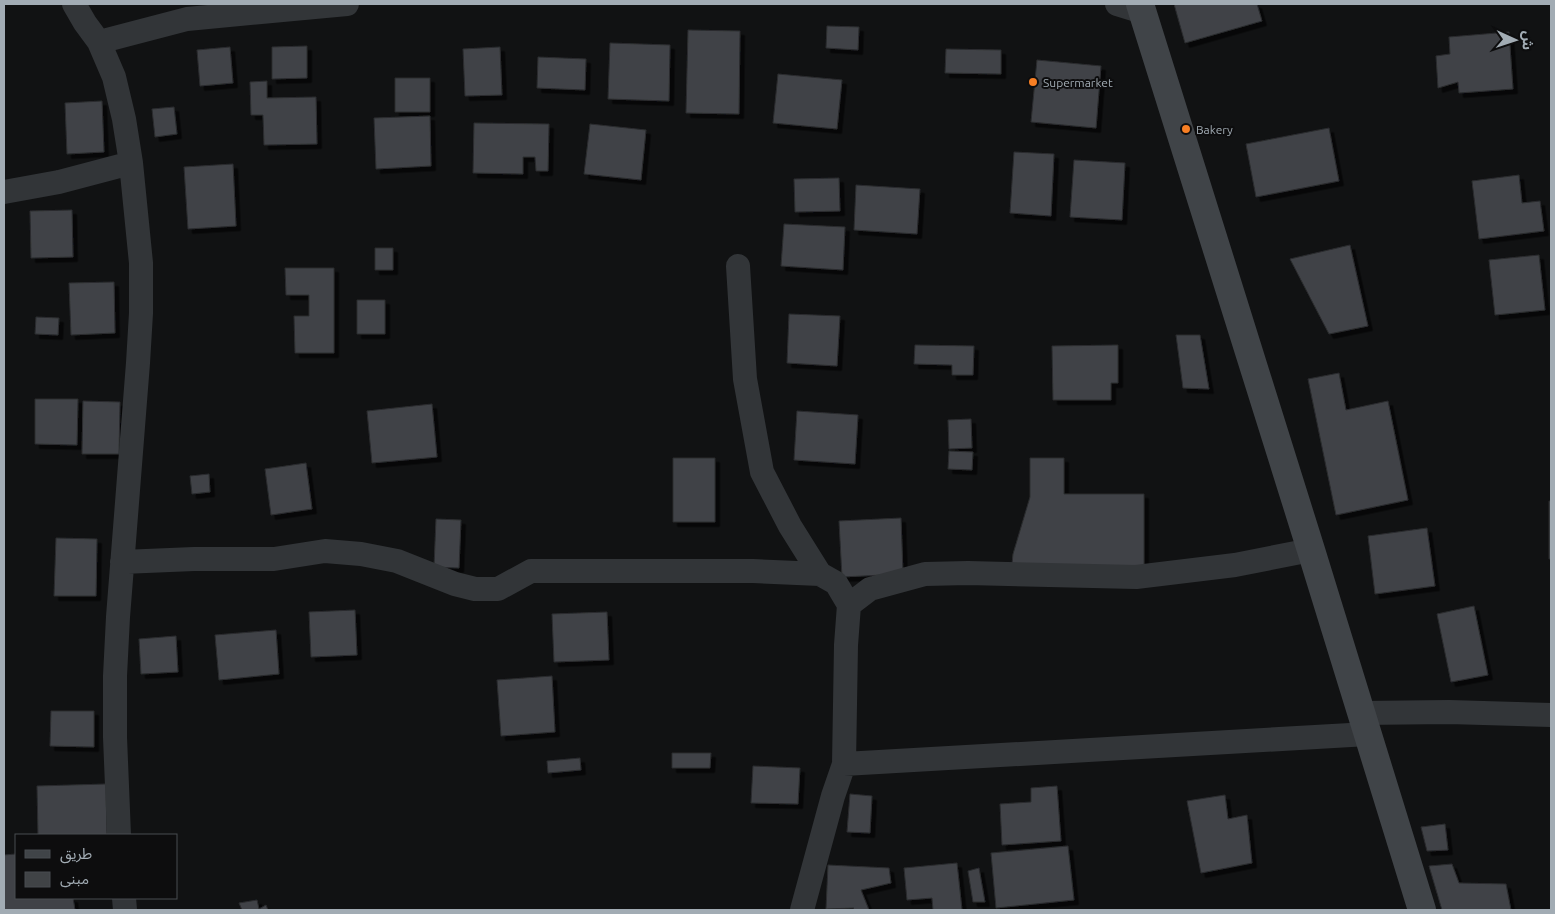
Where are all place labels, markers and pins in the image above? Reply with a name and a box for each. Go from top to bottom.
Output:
marker: Supermarket [1027,76,1039,88]
place label: Supermarket [1043,76,1113,89]
marker: Bakery [1180,123,1192,135]
place label: Bakery [1196,123,1233,136]

